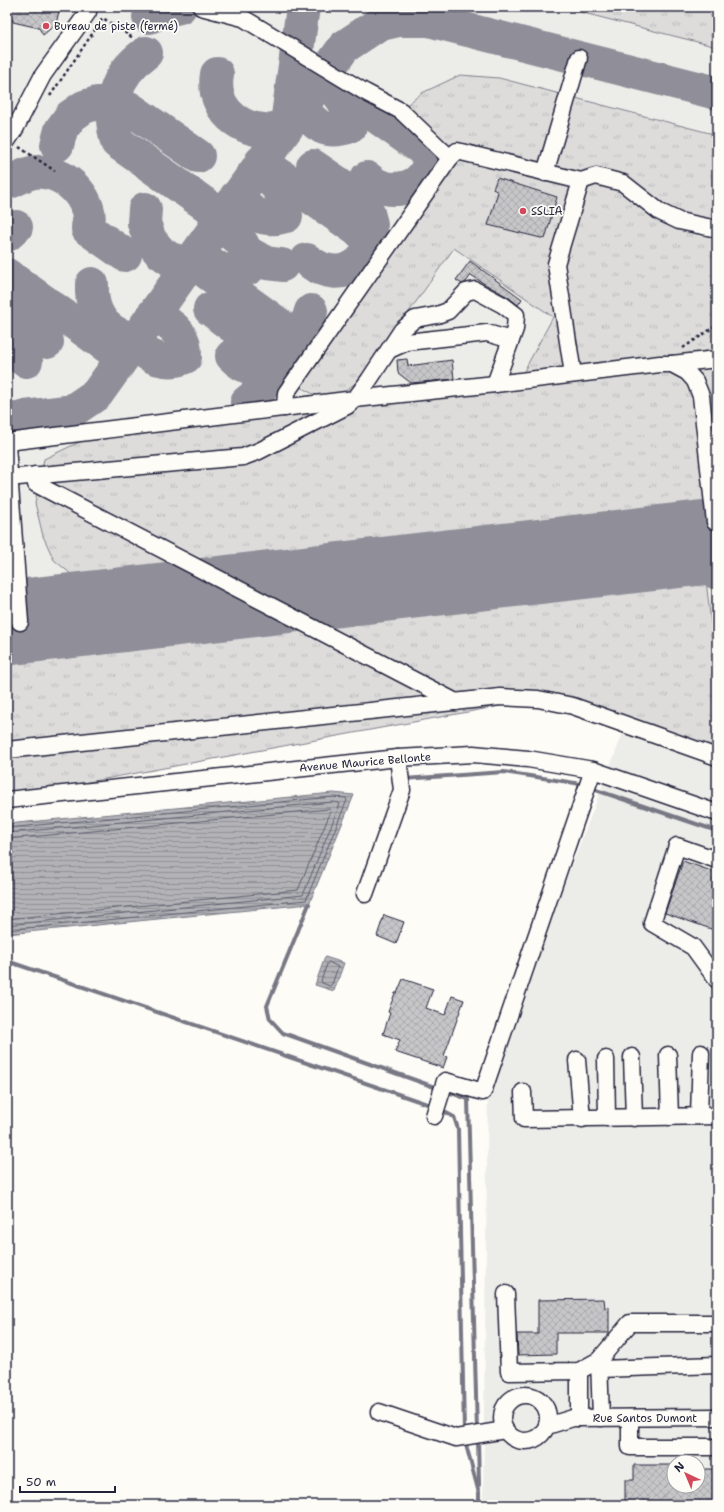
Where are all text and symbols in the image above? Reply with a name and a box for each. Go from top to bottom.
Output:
place label: Bureau de piste (fermé) [54,19,178,34]
marker: Bureau de piste (fermé) [41,21,51,31]
place label: SSLIA [531,204,562,219]
marker: SSLIA [518,206,528,216]
street label: Avenue Maurice Bellonte [299,749,432,776]
street label: Rue Santos Dumont [593,1411,697,1426]
north arrow [666,1454,706,1494]
text: N [671,1459,688,1476]
scale bar [20,1468,115,1494]
text: 50 m [26,1474,56,1490]

